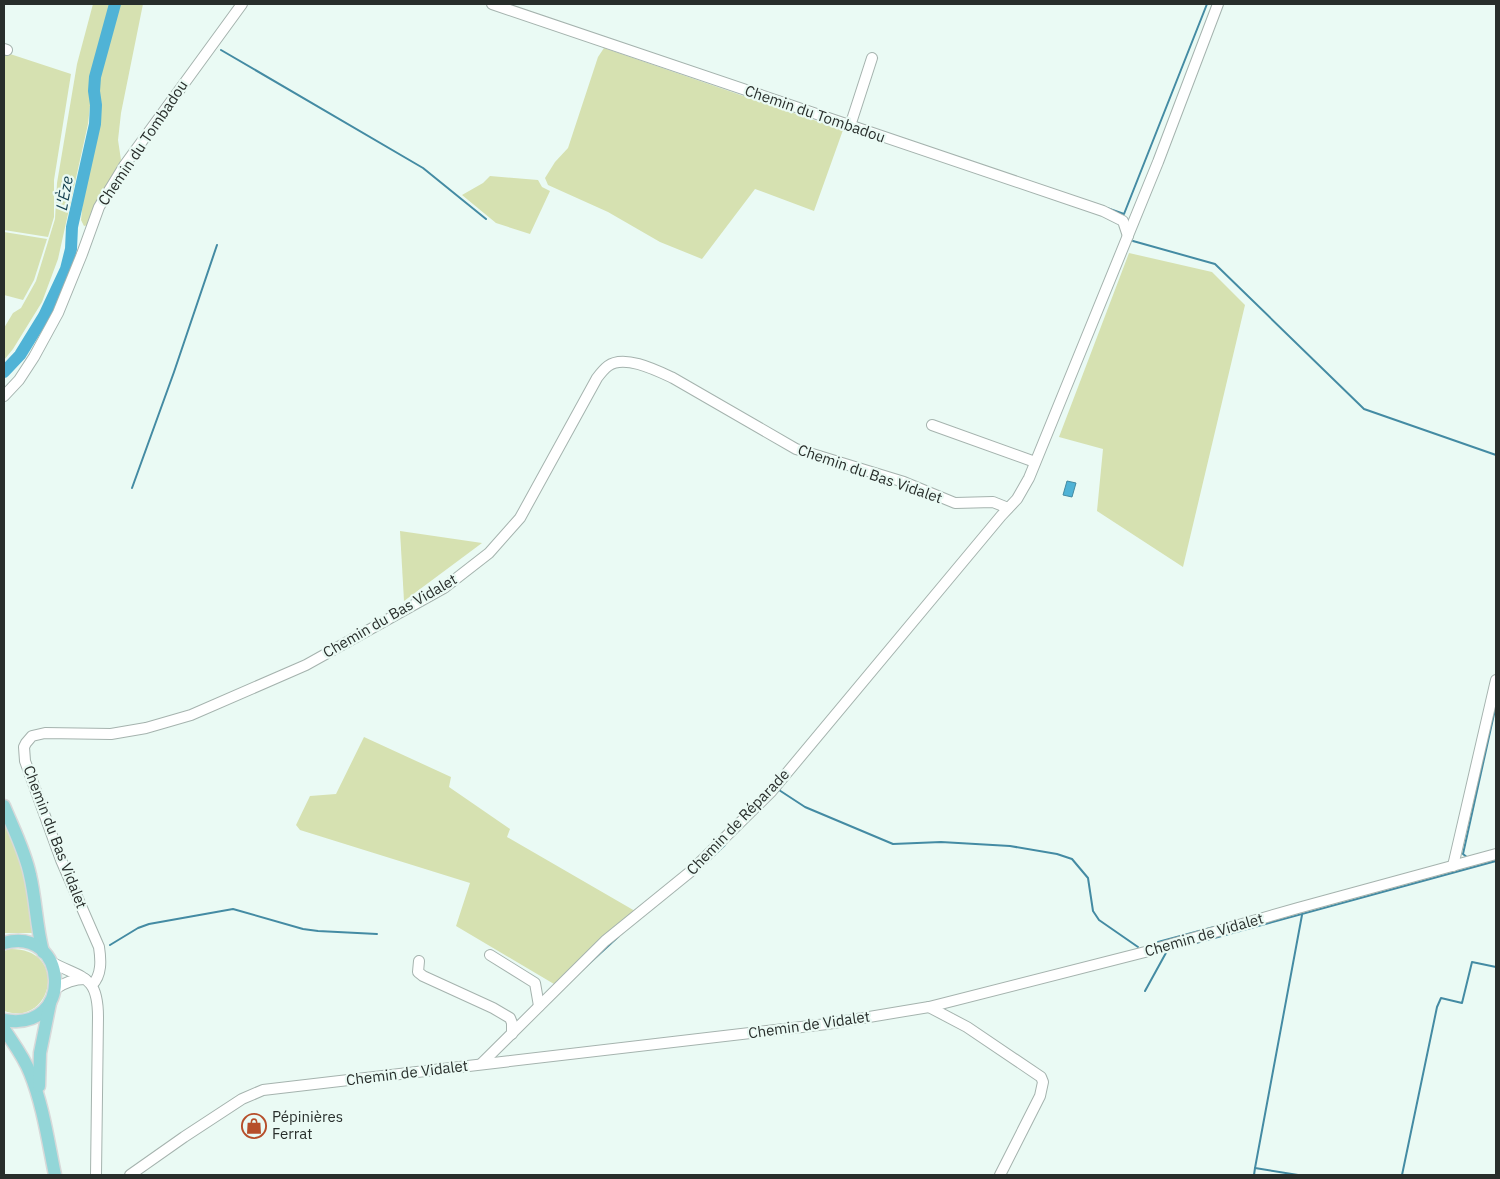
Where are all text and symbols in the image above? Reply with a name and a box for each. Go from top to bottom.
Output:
street label: Chemin du Tombadou [94,76,192,209]
street label: Chemin du Tombadou [742,81,888,146]
water label: L'Èze [50,174,77,212]
street label: Chemin du Bas Vidalet [795,440,945,507]
street label: Chemin du Bas Vidalet [319,569,460,662]
street label: Chemin du Bas Vidalet [19,763,91,911]
street label: Chemin de Réparade [682,765,793,879]
street label: Chemin de Vidalet [1142,908,1265,961]
street label: Chemin de Vidalet [747,1007,871,1042]
street label: Chemin de Vidalet [345,1056,469,1089]
place label: Pépinières Ferrat [272,1107,343,1143]
shop icon: Pépinières Ferrat [241,1113,267,1139]

